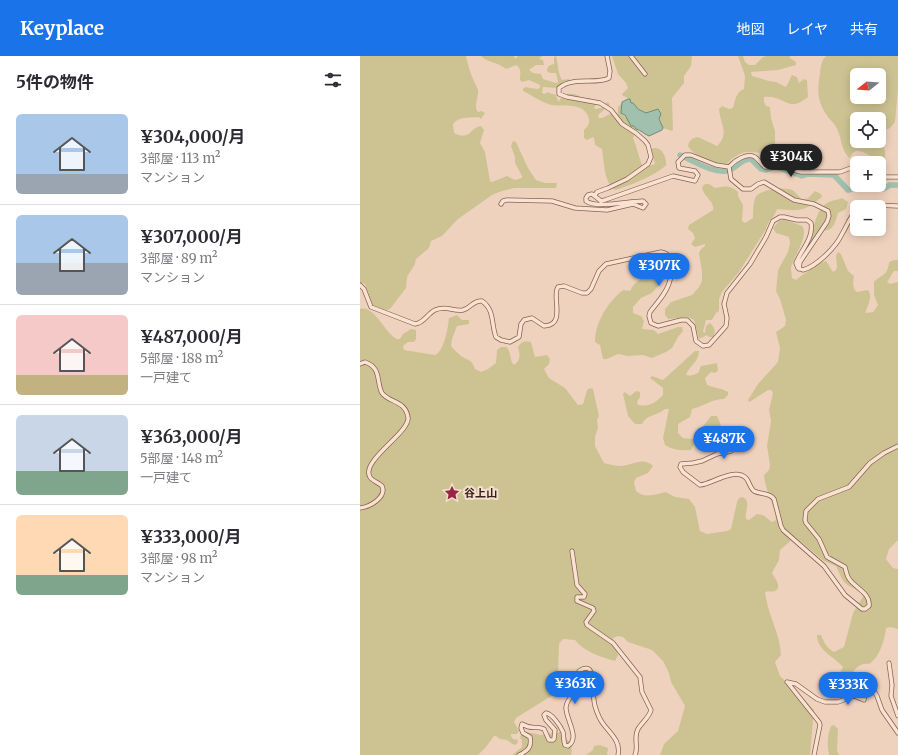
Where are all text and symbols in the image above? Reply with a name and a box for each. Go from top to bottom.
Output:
text: Keyplace [20,16,104,40]
text: 地図 [736,20,764,38]
text: レイヤ [786,20,828,38]
text: 共有 [850,20,878,38]
north arrow [850,68,886,104]
map controls [850,68,886,236]
icon: filters [322,69,344,91]
text: 5件の物件 [16,71,94,93]
button: locate [850,112,886,148]
text: ¥304,000/月 [140,126,246,148]
icon: home [48,130,96,178]
pin: ¥304K [763,144,819,178]
text: ¥304K [769,148,813,165]
text: 3部屋 · 113 m² [140,150,220,167]
button: + [850,156,886,192]
text: マンション [140,169,205,186]
button: − [850,200,886,236]
text: ¥307,000/月 [140,226,243,248]
icon: home [48,231,96,279]
text: 3部屋 · 89 m² [140,250,217,267]
pin: ¥307K [631,253,687,287]
text: ¥307K [637,257,681,274]
text: マンション [140,269,205,286]
text: ¥487,000/月 [140,326,243,348]
icon: home [48,331,96,379]
text: 5部屋 · 188 m² [140,350,223,367]
text: 一戸建て [140,369,192,386]
text: ¥363,000/月 [140,426,243,448]
pin: ¥487K [696,426,752,460]
text: ¥487K [702,430,746,447]
icon: home [48,431,96,479]
text: 5部屋 · 148 m² [140,450,223,467]
text: 一戸建て [140,469,192,486]
place icon: 谷上山 [443,484,461,502]
place label: 谷上山 [464,486,497,500]
text: ¥333,000/月 [140,526,242,548]
icon: home [48,531,96,579]
text: 3部屋 · 98 m² [140,550,217,567]
text: マンション [140,569,205,586]
pin: ¥363K [547,671,603,705]
pin: ¥333K [820,672,876,706]
text: ¥363K [554,675,596,692]
text: ¥333K [828,676,868,693]

